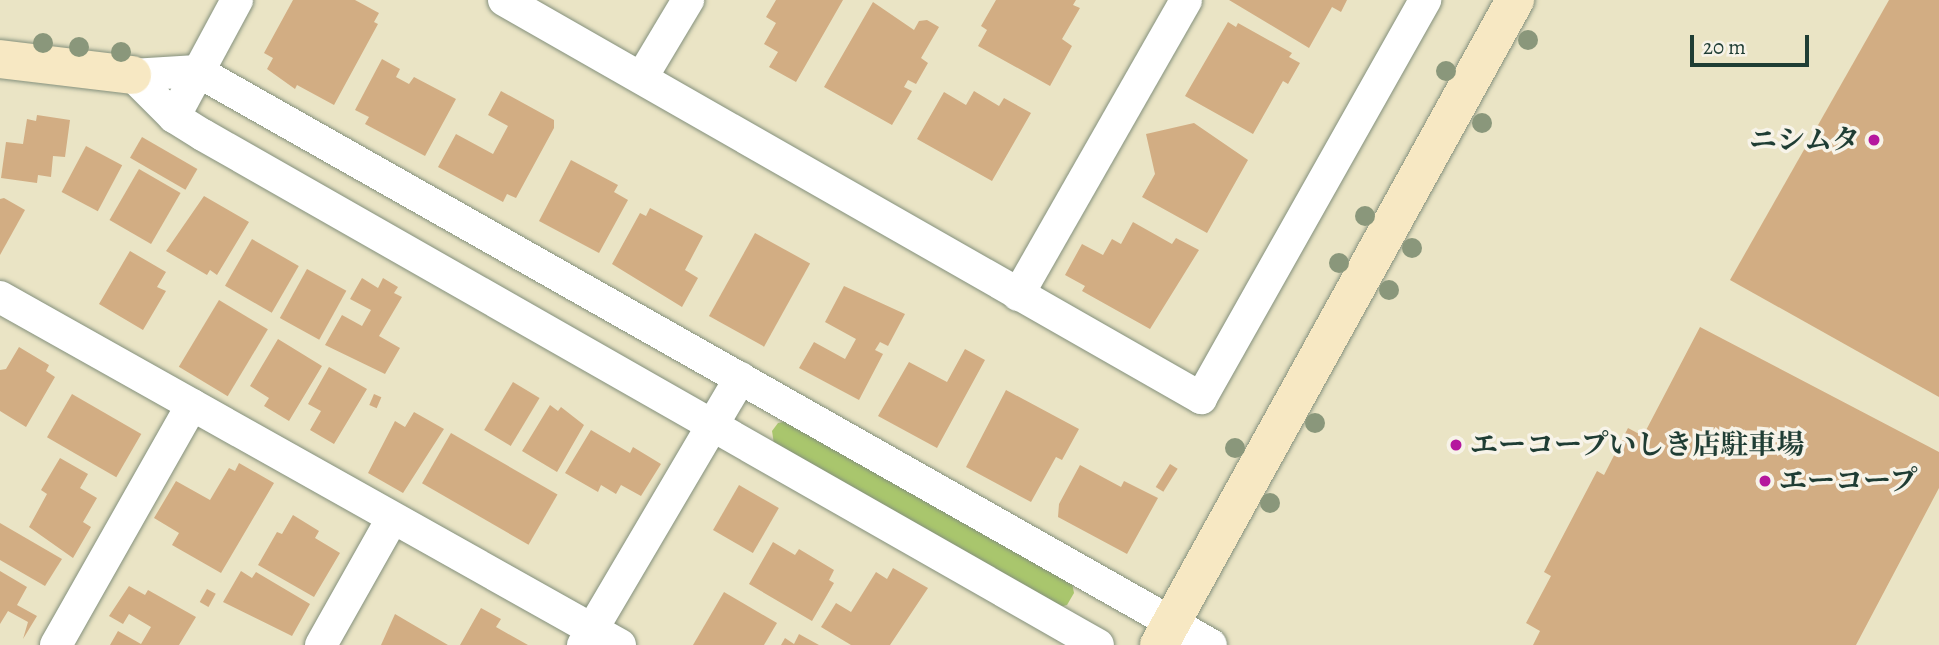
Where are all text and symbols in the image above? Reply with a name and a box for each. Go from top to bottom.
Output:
scale bar [1694,21,1813,65]
text: 20 m [1703,33,1746,61]
place label: ニシムタ [1748,123,1860,157]
marker: ニシムタ [1866,132,1882,148]
place label: エーコープいしき店駐車場 [1470,428,1806,462]
marker: エーコープいしき店駐車場 [1448,437,1464,453]
place label: エーコープ [1779,464,1919,498]
marker: エーコープ [1757,473,1773,489]

